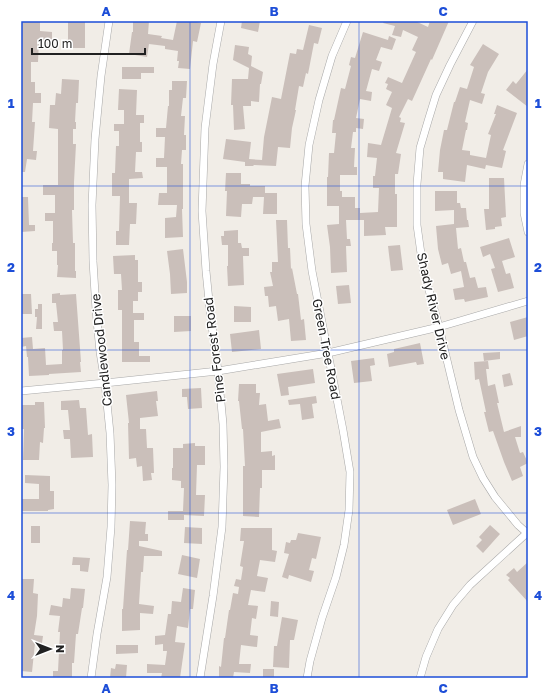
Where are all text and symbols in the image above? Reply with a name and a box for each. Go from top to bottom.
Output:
text: A [101,3,111,19]
text: B [269,3,279,19]
text: C [438,3,448,19]
scale bar [32,30,145,56]
text: 100 m [38,36,72,51]
text: 1 [8,95,15,111]
text: 1 [535,95,542,111]
street label: Shady River Drive [414,251,454,361]
text: 2 [7,259,15,275]
text: 2 [534,259,542,275]
street label: Candlewood Drive [87,293,115,407]
street label: Pine Forest Road [200,296,228,404]
street label: Green Tree Road [309,297,345,401]
text: 3 [7,423,15,439]
text: 3 [534,423,542,439]
text: 4 [7,587,15,603]
text: 4 [534,587,542,603]
north arrow [30,629,70,669]
text: N [54,645,67,653]
text: A [101,680,111,696]
text: B [269,680,279,696]
text: C [438,680,448,696]

